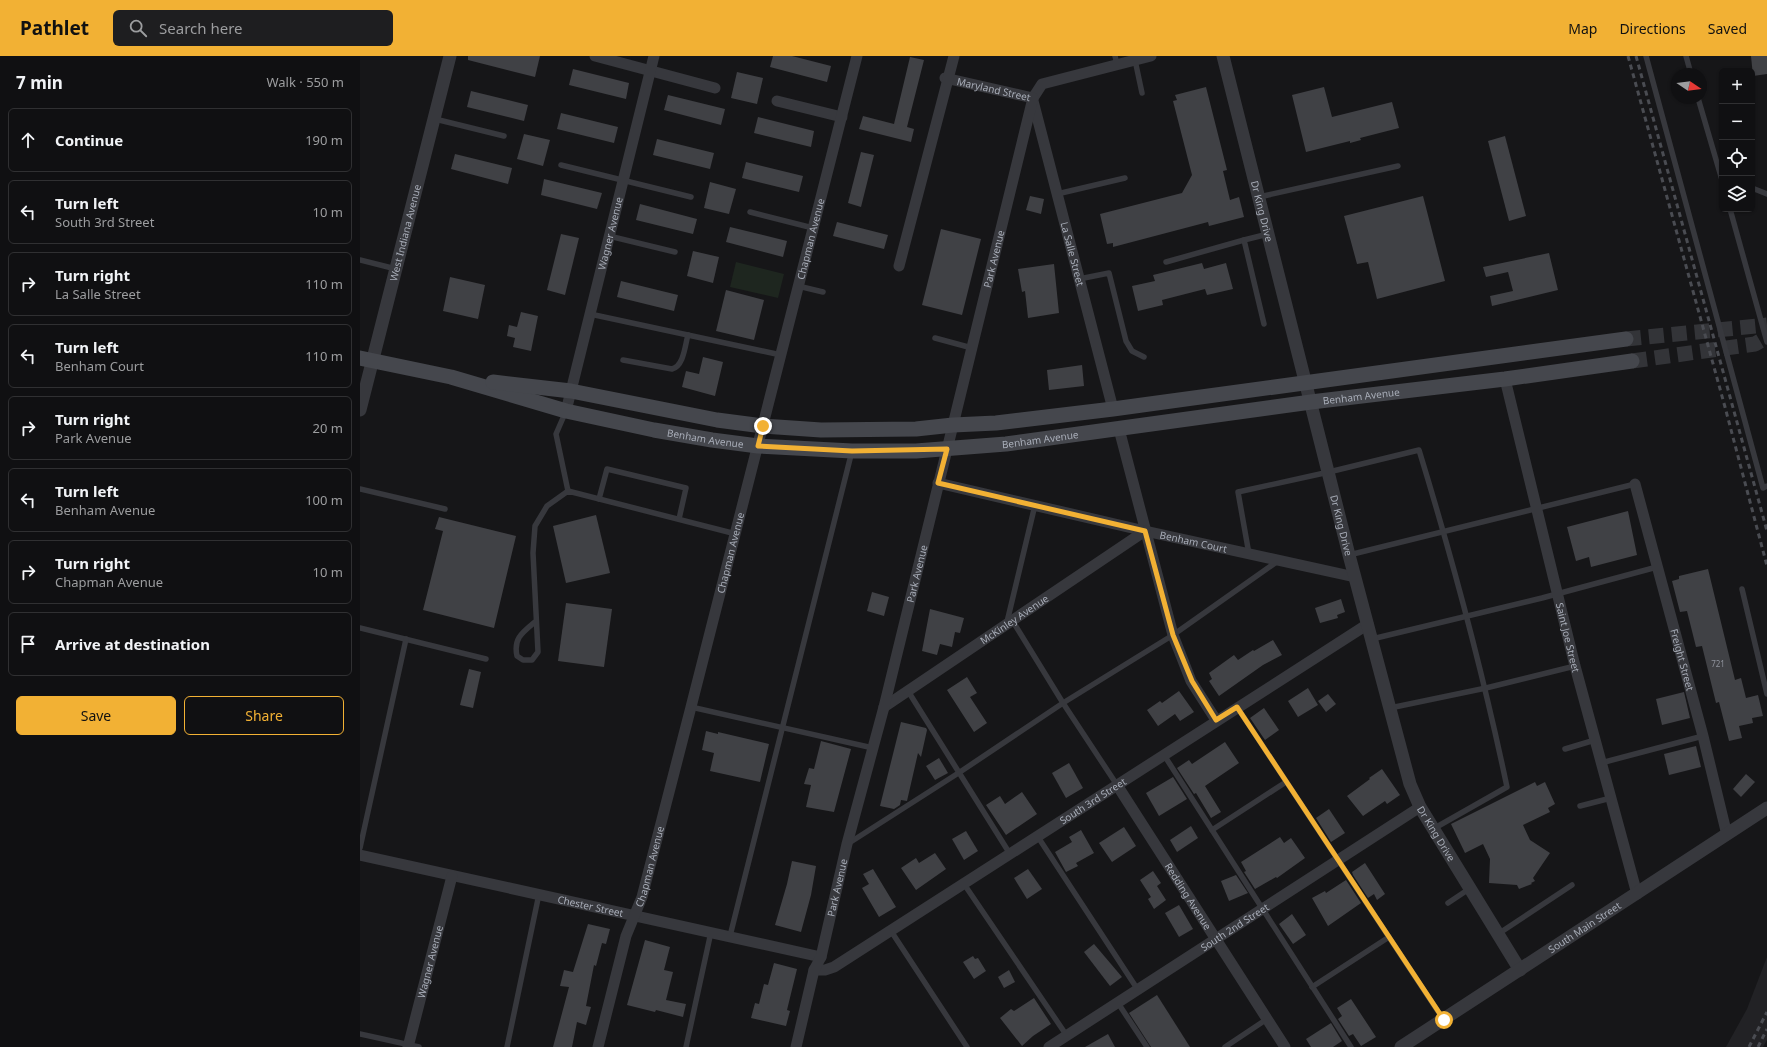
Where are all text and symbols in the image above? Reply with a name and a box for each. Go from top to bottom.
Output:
search box [113,10,393,46]
text: Pathlet [20,15,89,41]
icon: search [127,17,149,39]
text: Search here [159,18,243,38]
text: Map [1568,19,1597,38]
text: Directions [1619,19,1686,38]
text: Saved [1708,19,1747,38]
north arrow [1671,68,1707,104]
map controls [1719,68,1755,212]
button: + [1719,68,1755,104]
text: 7 min [16,71,63,94]
text: Walk · 550 m [266,73,344,91]
street label: Maryland Street [956,74,1032,104]
button: − [1719,104,1755,140]
icon: ahead [17,129,39,151]
text: Continue [55,130,123,150]
text: 190 m [305,131,343,149]
button: locate [1719,140,1755,176]
button: layers [1719,176,1755,212]
street label: Dr King Drive [1248,179,1277,244]
street label: West Indiana Avenue [386,182,424,282]
text: Turn left [55,193,119,213]
street label: Wagner Avenue [594,195,626,271]
street label: Chapman Avenue [793,196,828,281]
icon: left [17,201,39,223]
text: 10 m [313,203,343,221]
text: South 3rd Street [55,213,154,231]
street label: La Salle Street [1058,220,1088,288]
street label: Park Avenue [980,228,1008,289]
text: Turn right [55,265,130,285]
icon: right [17,273,39,295]
text: 110 m [305,275,343,293]
text: La Salle Street [55,285,141,303]
text: Turn left [55,337,119,357]
icon: left [17,345,39,367]
text: 110 m [305,347,343,365]
text: Benham Court [55,357,144,375]
street label: Benham Avenue [1322,385,1401,408]
text: Turn right [55,409,130,429]
icon: right [17,417,39,439]
route end [754,417,772,435]
text: 20 m [313,419,343,437]
street label: Benham Avenue [666,425,745,451]
street label: Benham Avenue [1001,427,1080,451]
text: Park Avenue [55,429,132,447]
text: Turn left [55,481,119,501]
icon: left [17,489,39,511]
text: 100 m [305,491,343,509]
street label: Dr King Drive [1327,493,1356,558]
text: Benham Avenue [55,501,155,519]
street label: Chapman Avenue [713,510,747,595]
street label: Benham Court [1158,527,1229,556]
street label: Park Avenue [903,543,931,604]
text: Turn right [55,553,130,573]
icon: right [17,561,39,583]
text: 10 m [313,563,343,581]
text: Chapman Avenue [55,573,163,591]
street label: McKinley Avenue [977,591,1051,647]
street label: Saint Joe Street [1553,601,1583,674]
street label: Freight Street [1667,627,1698,693]
icon: arrive [17,633,39,655]
text: Arrive at destination [55,634,210,654]
house number: 721 [1711,658,1725,669]
button: Save [16,696,176,735]
button: Share [184,696,344,735]
street label: South 3rd Street [1057,774,1129,827]
street label: Dr King Drive [1414,803,1459,864]
street label: Chapman Avenue [632,824,667,909]
street label: Park Avenue [824,857,850,918]
street label: Redding Avenue [1162,860,1215,933]
street label: Chester Street [556,892,625,920]
street label: South Main Street [1545,898,1624,956]
street label: South 2nd Street [1198,899,1272,954]
street label: Wagner Avenue [414,924,446,1000]
route start [1435,1011,1453,1029]

